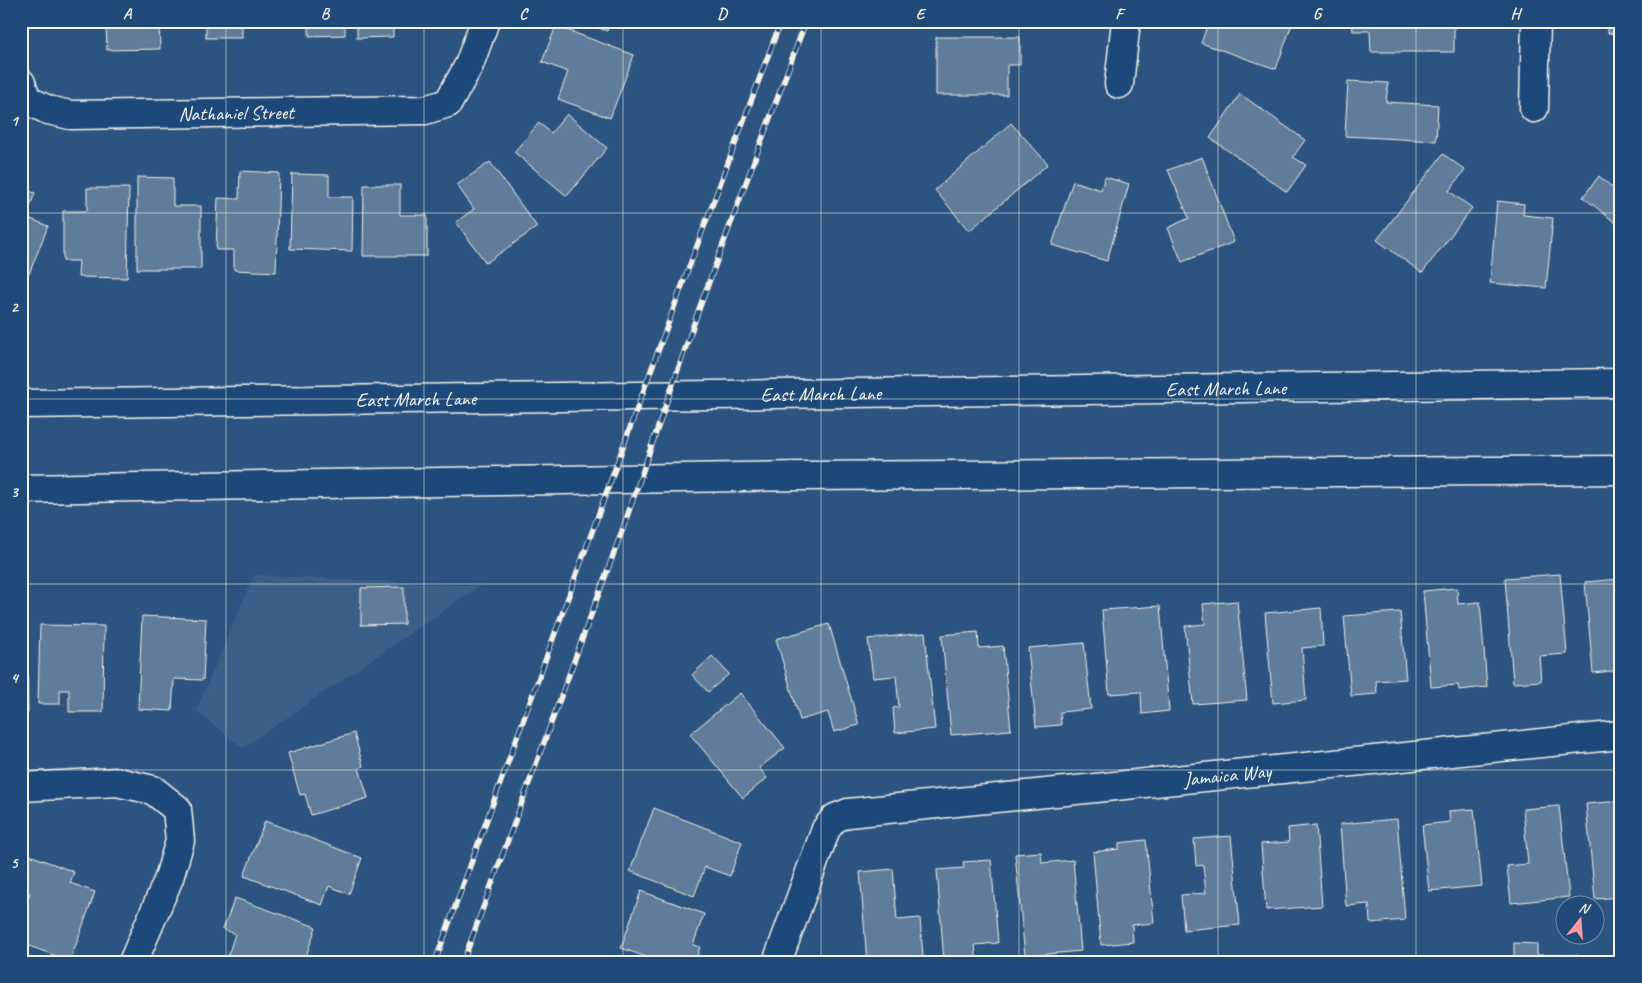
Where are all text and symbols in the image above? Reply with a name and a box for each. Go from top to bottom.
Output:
text: A [123,4,133,24]
text: B [321,4,331,24]
text: C [519,4,529,24]
text: D [717,4,728,24]
text: E [916,4,927,24]
text: F [1115,4,1126,24]
text: G [1313,4,1323,24]
text: H [1510,4,1522,24]
street label: Nathaniel Street [178,100,296,126]
text: 1 [10,111,19,131]
text: 2 [10,297,19,317]
street label: East March Lane [1165,375,1288,402]
street label: East March Lane [760,381,883,407]
street label: East March Lane [356,386,478,413]
text: 3 [10,482,19,502]
text: 4 [10,668,19,688]
street label: Jamaica Way [1181,758,1274,792]
text: 5 [11,853,20,873]
north arrow [1554,896,1604,946]
text: N [1577,899,1593,918]

